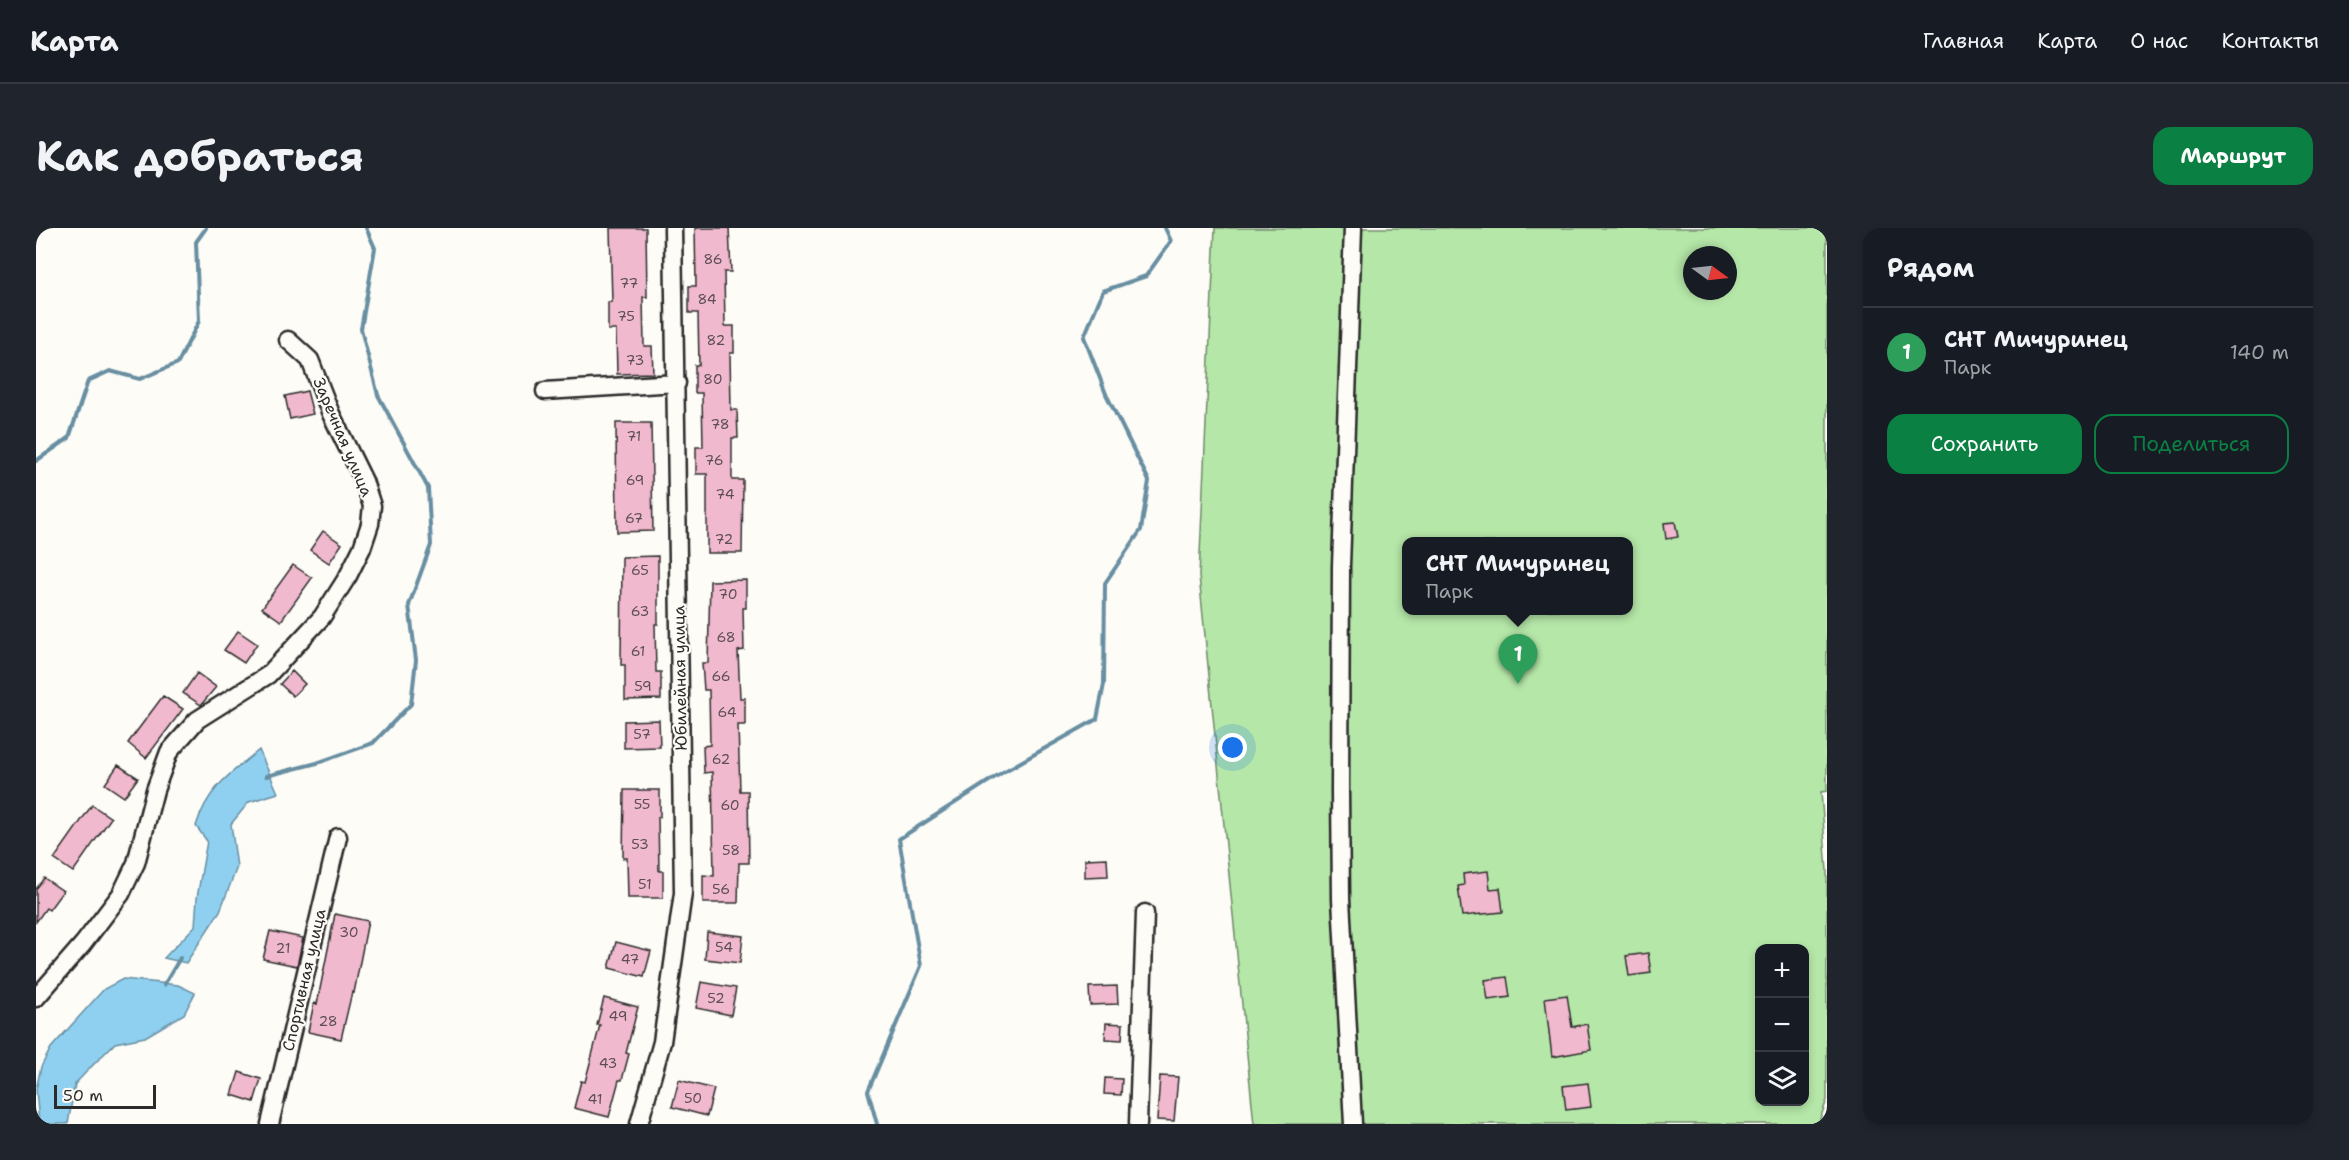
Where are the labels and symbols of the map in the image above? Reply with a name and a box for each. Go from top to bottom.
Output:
north arrow [1683,246,1737,300]
house number: 86 [703,250,723,268]
house number: 77 [620,274,638,292]
house number: 84 [697,290,717,308]
house number: 75 [617,307,635,325]
house number: 82 [707,331,725,349]
house number: 73 [626,351,644,369]
house number: 80 [703,370,723,388]
street label: Заречная улица [308,374,378,500]
house number: 78 [710,415,730,433]
house number: 71 [627,427,641,445]
house number: 76 [704,451,724,469]
house number: 69 [626,471,644,489]
house number: 74 [716,485,735,503]
house number: 67 [625,509,643,527]
house number: 72 [715,530,733,548]
house number: 65 [631,561,649,579]
house number: 70 [718,585,738,603]
house number: 63 [631,602,649,620]
street label: Юбилейная улица [668,605,692,751]
house number: 68 [716,628,736,646]
pin: 1 [1498,634,1538,684]
house number: 61 [631,642,645,660]
house number: 66 [711,667,731,685]
house number: 59 [634,677,652,695]
house number: 64 [717,703,737,721]
house number: 57 [633,725,651,743]
your location [1218,733,1247,762]
house number: 62 [712,750,730,768]
house number: 55 [634,795,650,813]
house number: 60 [720,796,740,814]
house number: 53 [631,835,649,853]
house number: 58 [722,841,740,859]
house number: 51 [638,875,652,893]
house number: 56 [712,880,730,898]
street label: Спортивная улица [277,907,331,1053]
house number: 30 [339,923,359,941]
house number: 54 [715,938,733,956]
house number: 21 [276,939,290,957]
house number: 47 [621,950,639,968]
house number: 52 [707,989,725,1007]
house number: 49 [609,1007,628,1025]
house number: 28 [318,1012,338,1030]
house number: 43 [599,1054,617,1072]
scale bar [54,1082,156,1110]
house number: 50 [684,1089,702,1107]
house number: 41 [588,1090,602,1108]

